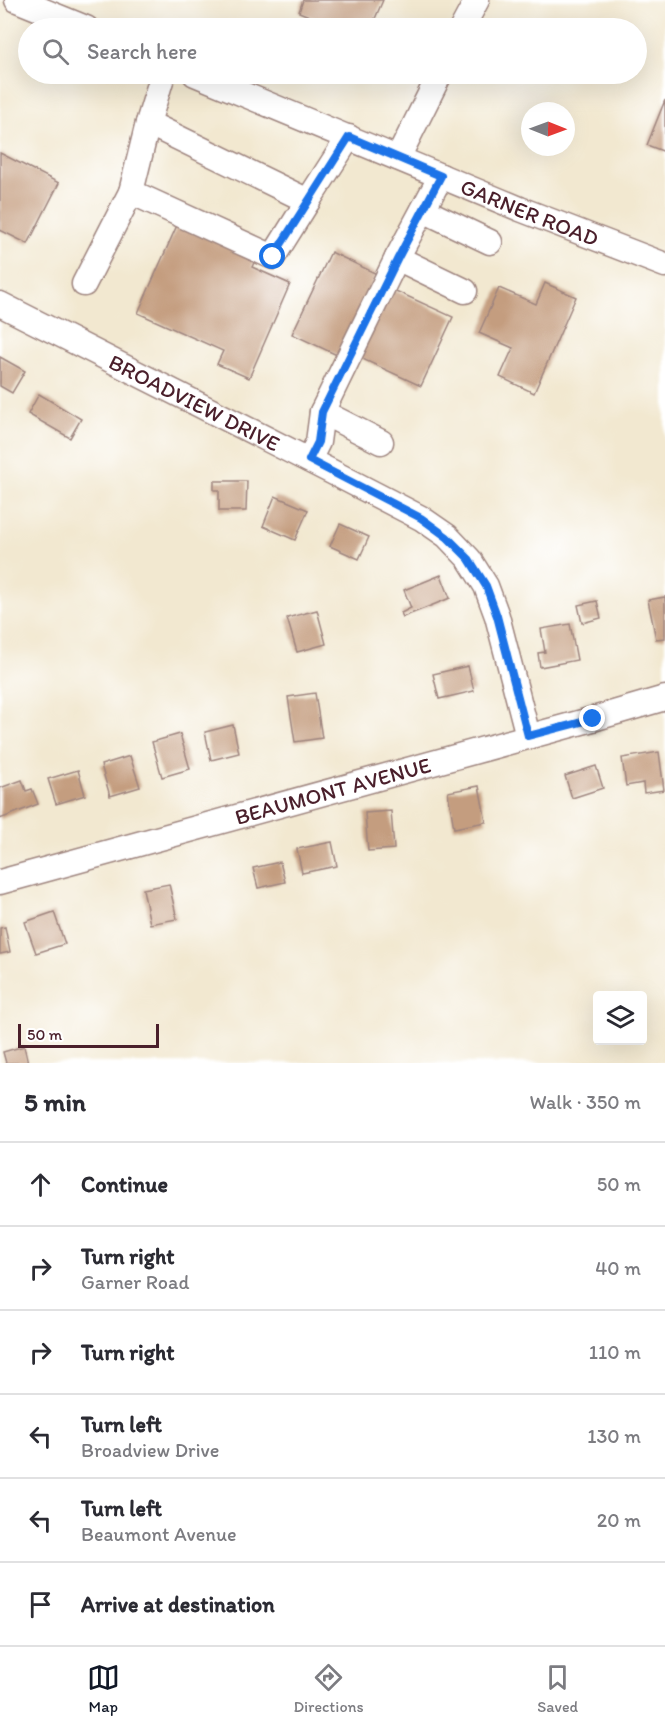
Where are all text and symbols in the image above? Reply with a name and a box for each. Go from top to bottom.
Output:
search box [18,18,647,84]
icon: search [39,35,72,68]
text: Search here [87,38,197,65]
north arrow [521,102,575,156]
street label: GARNER ROAD [456,173,602,252]
route start [259,243,285,269]
street label: BROADVIEW DRIVE [104,348,284,457]
route end [579,705,605,731]
street label: BEAUMONT AVENUE [232,751,434,831]
map controls [593,991,647,1045]
button: layers [593,991,647,1045]
scale bar [18,1021,159,1048]
text: 50 m [27,1025,62,1044]
text: 5 min [24,1086,86,1118]
text: Walk · 350 m [530,1090,641,1114]
icon: ahead [24,1168,57,1201]
text: Continue [81,1171,168,1198]
text: 50 m [597,1172,641,1196]
text: Turn right [81,1243,175,1270]
icon: right [24,1252,57,1285]
text: 40 m [595,1256,641,1280]
text: Garner Road [81,1270,189,1294]
icon: right [24,1336,57,1369]
text: Turn right [81,1339,175,1366]
text: 110 m [589,1340,641,1364]
text: Turn left [81,1411,162,1438]
icon: left [24,1420,57,1453]
text: 130 m [587,1424,641,1448]
text: Broadview Drive [81,1438,219,1462]
text: Turn left [81,1495,162,1522]
icon: left [24,1504,57,1537]
text: 20 m [597,1508,641,1532]
text: Beaumont Avenue [81,1522,237,1546]
icon: arrive [24,1588,57,1621]
text: Arrive at destination [81,1591,275,1618]
tab: Map [87,1661,120,1716]
tab: Directions [293,1661,364,1716]
tab: Saved [537,1661,578,1716]

